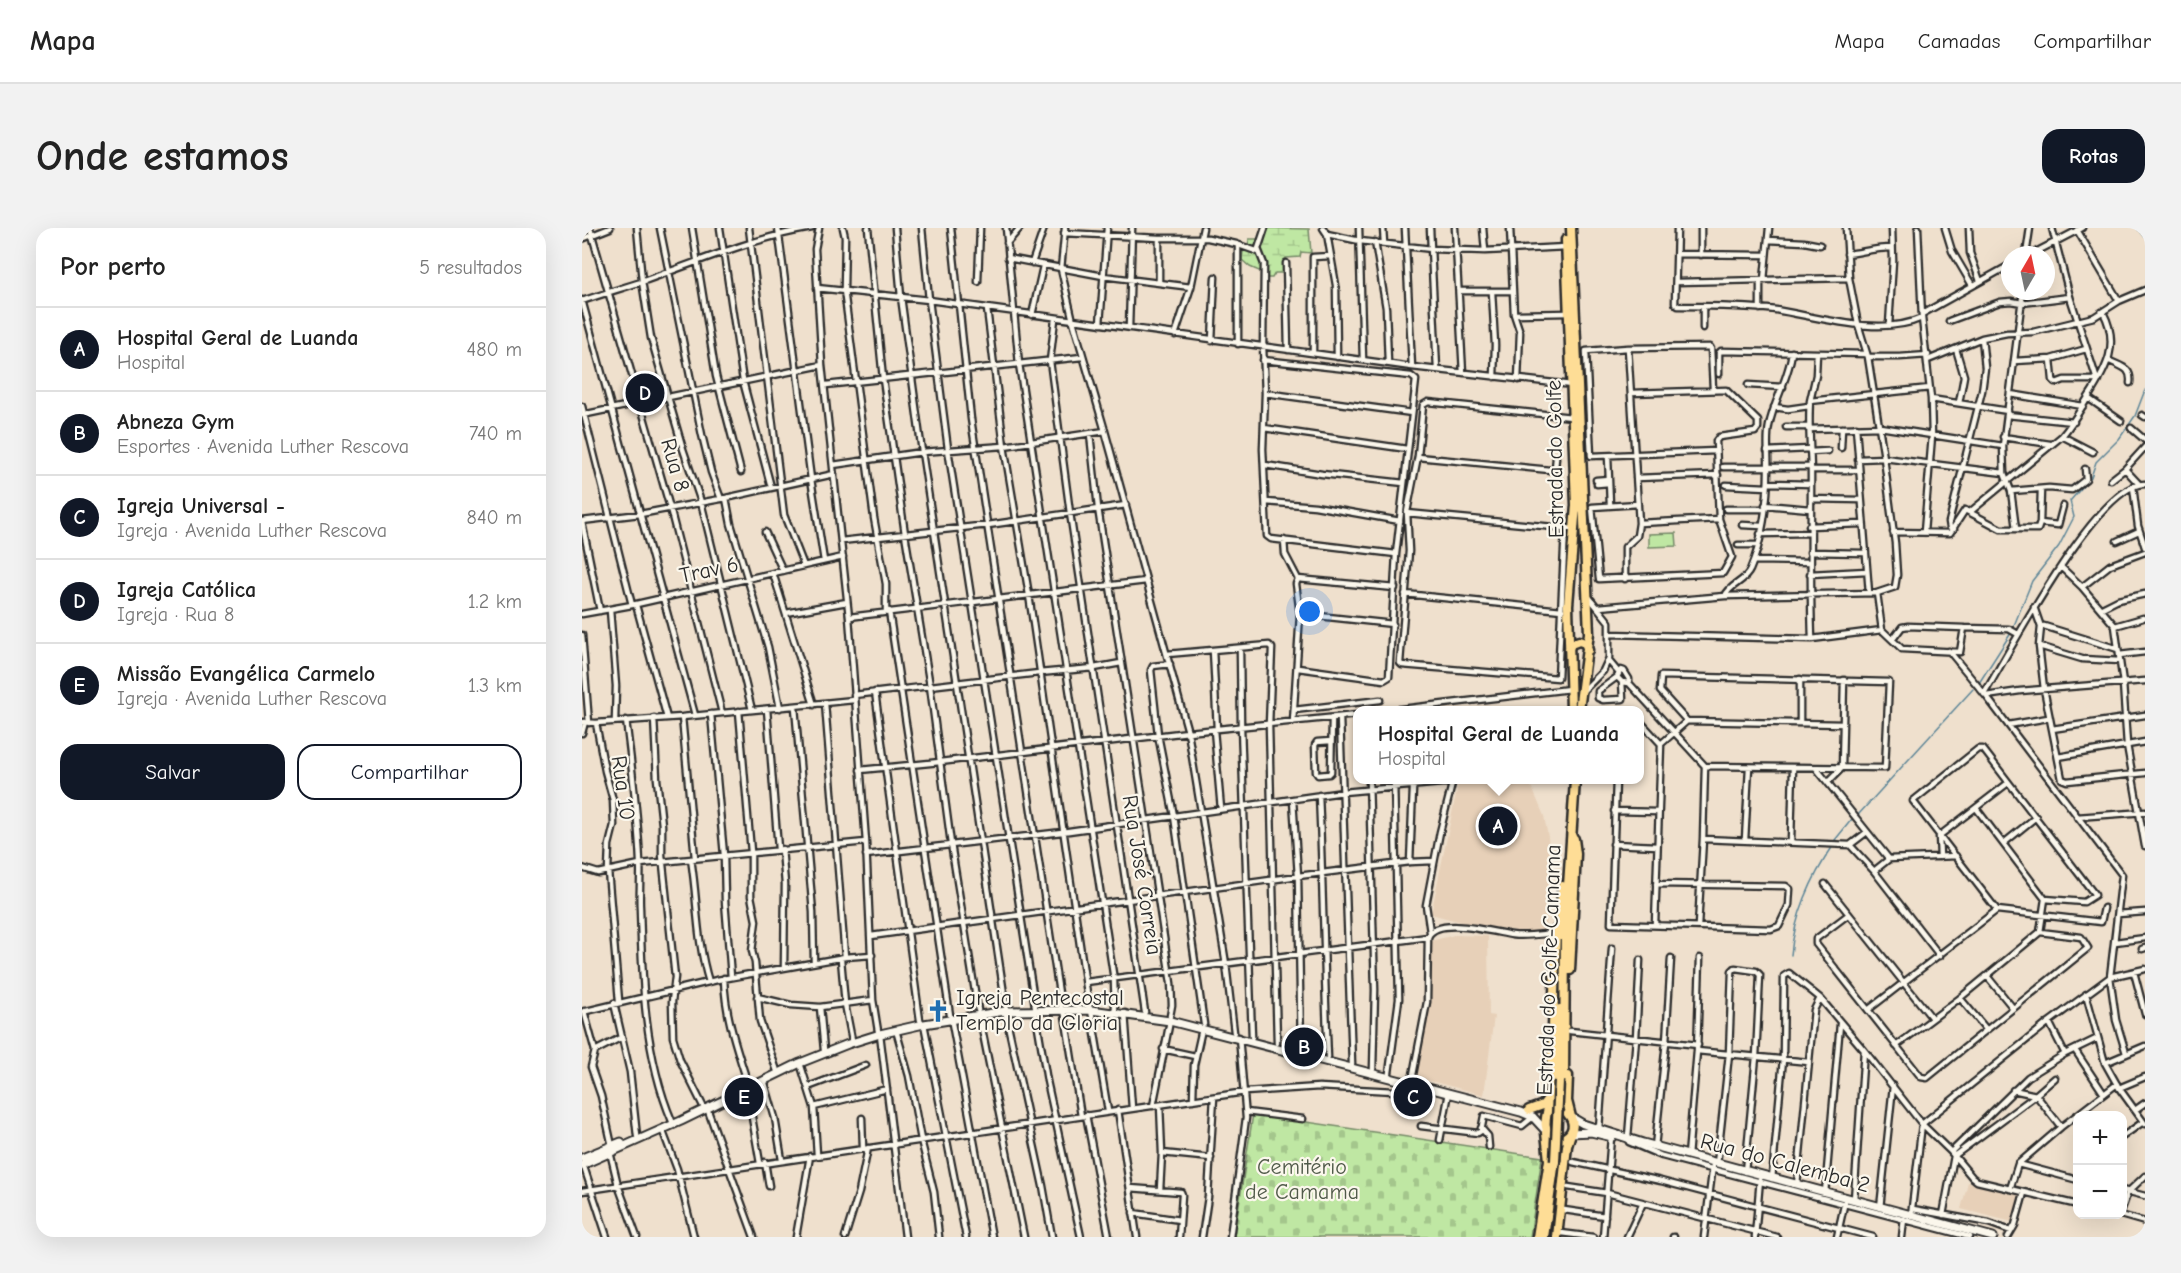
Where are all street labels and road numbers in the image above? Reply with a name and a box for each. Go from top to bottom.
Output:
street label: Estrada do Golfe [1541,380,1569,538]
street label: Rua 8 [655,435,695,495]
street label: Trav 6 [677,551,741,589]
street label: Rua 10 [606,754,640,822]
street label: Rua José Correia [1117,793,1167,957]
street label: Estrada do Golfe-Camama [1532,844,1566,1096]
street label: Rua do Calemba 2 [1697,1128,1873,1198]

